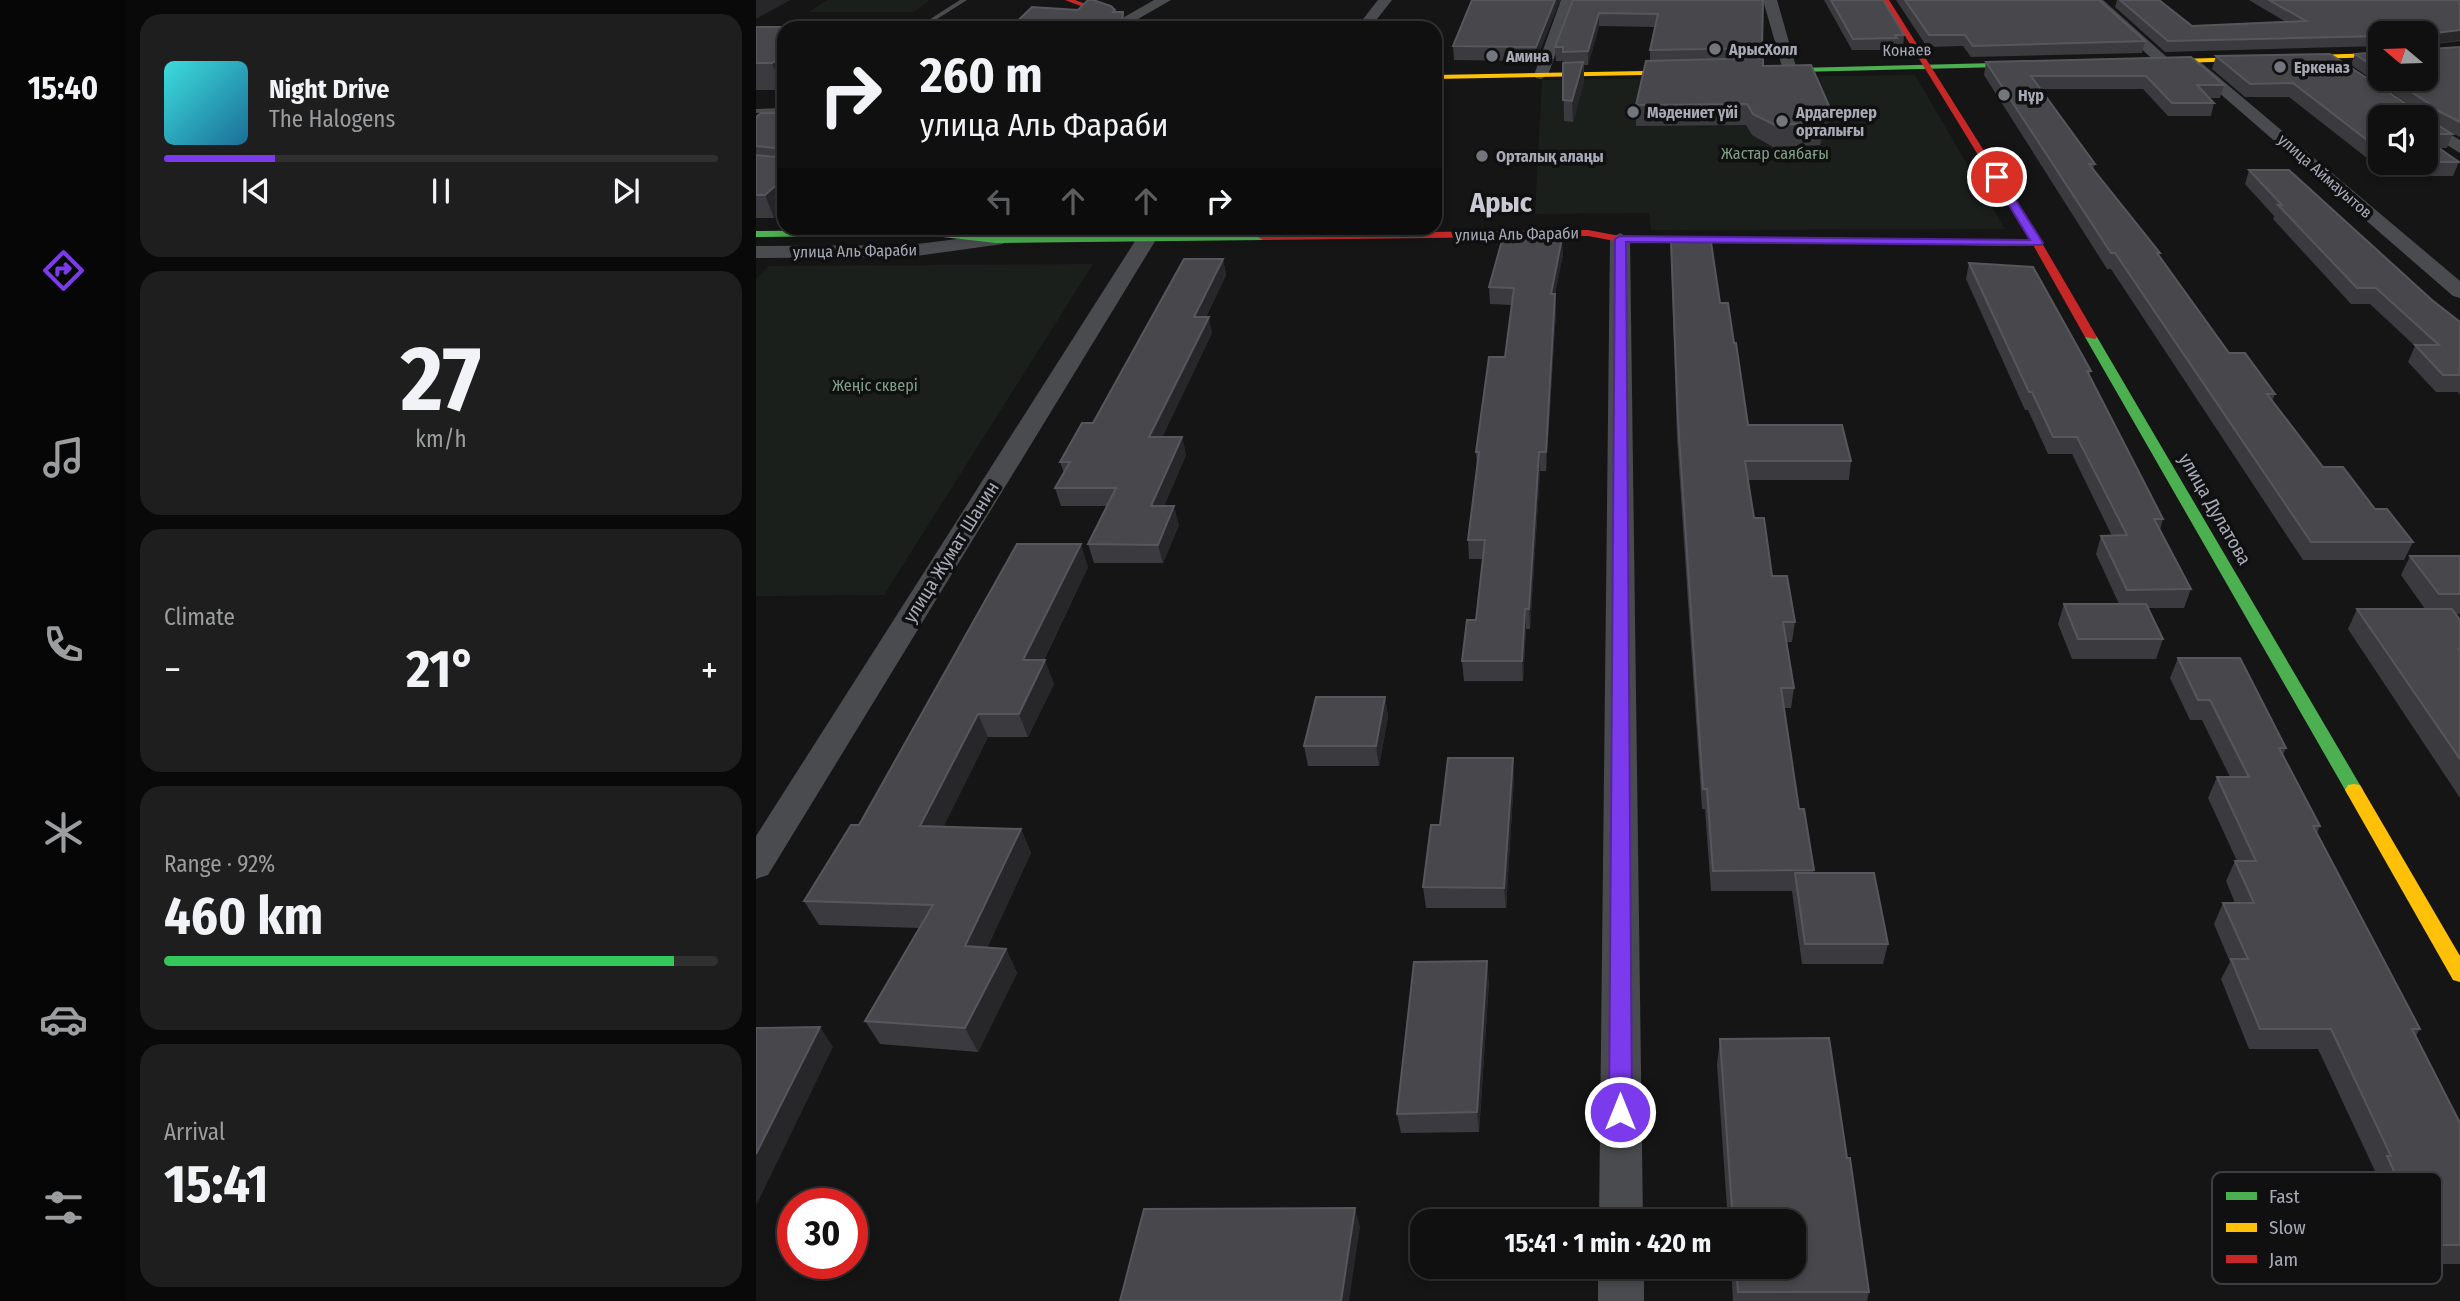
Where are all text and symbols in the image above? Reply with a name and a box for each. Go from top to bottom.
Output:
north arrow [2368,21,2438,91]
map controls [2368,21,2438,175]
place label: АрысХолл [1728,40,1798,59]
street label: Конаев [1882,40,1932,60]
marker: АрысХолл [1707,41,1723,57]
text: 260 m [920,46,1043,105]
place label: Амина [1505,47,1550,66]
marker: Амина [1484,48,1500,64]
icon: right [805,49,896,140]
place label: Еркеназ [2294,58,2350,77]
marker: Еркеназ [2272,59,2288,75]
text: 15:40 [28,69,98,107]
text: Night Drive [269,74,389,105]
place label: Нұр [2018,86,2044,105]
marker: Нұр [1996,87,2012,103]
place label: Mәдениет үйі [1647,103,1738,122]
place label: Ардагерлер орталығы [1795,103,1877,140]
marker: Mәдениет үйі [1625,104,1641,120]
text: The Halogens [269,105,395,133]
button: sound [2368,105,2438,175]
text: улица Аль Фараби [920,106,1168,144]
marker: Ардагерлер орталығы [1774,113,1790,129]
street label: улица Аймауытов [2274,130,2376,222]
park label: Жастар саябағы [1721,144,1829,163]
place label: Орталық алаңы [1496,147,1604,166]
pin [1967,147,2027,207]
marker: Орталық алаңы [1474,148,1490,164]
icon: arrive [1978,158,2016,196]
icon: previous [237,172,275,210]
icon: pause [422,172,460,210]
icon: next [607,172,645,210]
icon: left [981,182,1019,220]
icon: ahead [1054,182,1092,220]
icon: ahead [1127,182,1165,220]
icon: right [1200,182,1238,220]
district label: Арыс [1469,186,1533,219]
street label: улица Аль Фараби [1455,223,1579,245]
street label: улица Аль Фараби [793,240,917,262]
icon: directions [39,246,88,295]
text: 27 [401,325,481,434]
park label: Жеңіс сквері [832,376,918,395]
text: km/h [415,425,467,453]
icon: music [39,433,88,482]
street label: улица Дулатова [2174,449,2256,569]
street label: улица Жумат Шанин [898,477,1004,627]
text: Climate [164,603,235,631]
icon: phone [39,620,88,669]
text: 21° [406,638,476,701]
text: − [164,647,181,693]
text: + [701,647,718,693]
icon: climate [39,808,88,857]
text: Range · 92% [164,850,275,878]
text: 460 km [164,885,323,948]
icon: car [39,995,88,1044]
position arrow [1583,1075,1657,1149]
text: Arrival [164,1118,225,1146]
text: 15:41 [164,1153,268,1216]
legend [2212,1172,2442,1284]
icon: filters [39,1183,88,1232]
text: Fast [2269,1185,2300,1208]
speed limit sign: 30 [777,1188,868,1279]
text: Slow [2269,1216,2306,1239]
text: 15:41 · 1 min · 420 m [1505,1228,1711,1259]
text: Jam [2269,1248,2298,1271]

